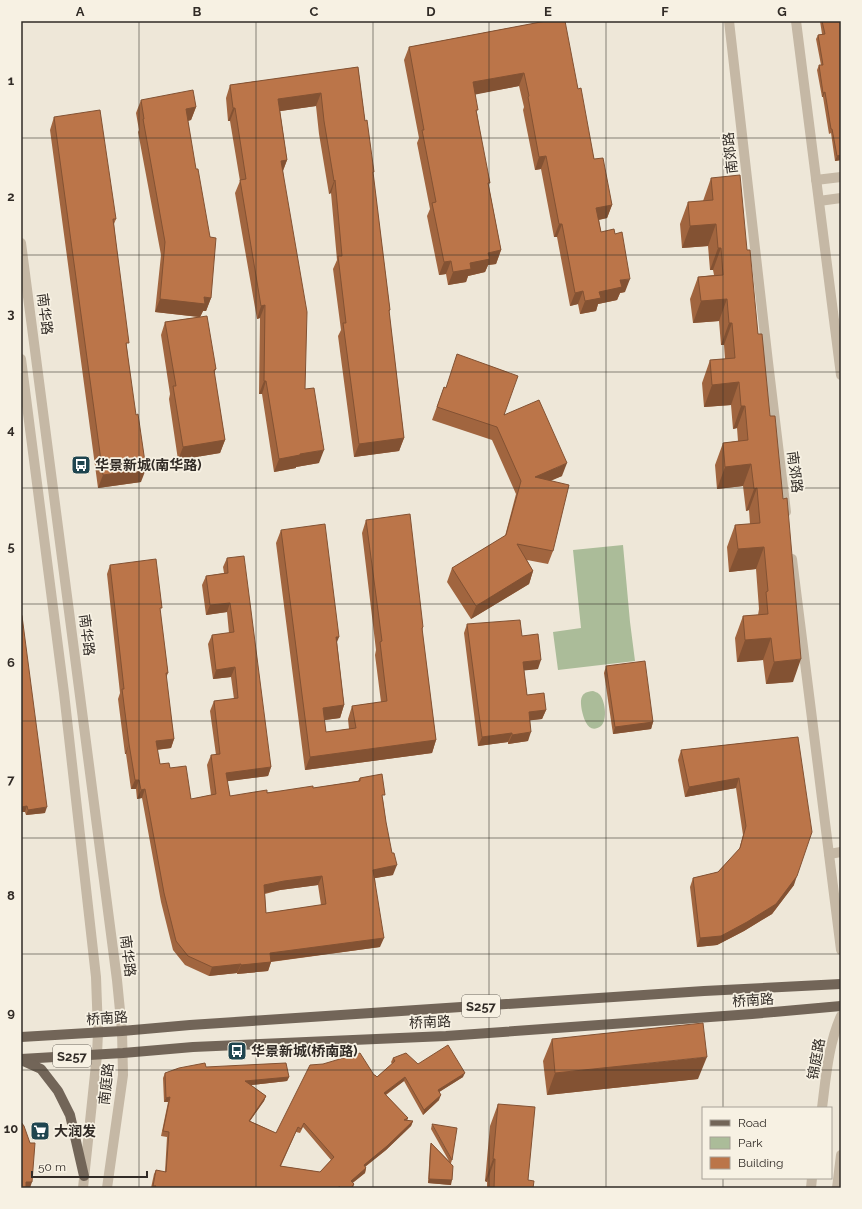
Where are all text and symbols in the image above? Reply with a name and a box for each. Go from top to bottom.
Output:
text: A [76,4,85,19]
text: B [193,4,202,19]
text: C [310,4,319,19]
text: D [426,4,436,19]
text: E [544,4,552,19]
text: F [661,4,669,19]
text: G [777,4,787,19]
text: 1 [8,73,15,88]
street label: 南郊路 [720,131,740,175]
text: 2 [7,189,15,204]
street label: 南华路 [35,292,55,336]
text: 3 [7,306,15,321]
text: 4 [7,422,15,437]
street label: 南郊路 [785,450,805,494]
bus stop icon: 华景新城(南华路) [70,454,92,476]
place label: 华景新城(南华路) [95,457,202,473]
text: 5 [7,539,15,554]
street label: 南华路 [77,613,97,657]
text: 6 [7,655,15,670]
text: 7 [7,772,15,787]
text: 8 [7,888,15,903]
street label: 南华路 [118,934,138,978]
street label: 桥南路 [731,991,775,1009]
road number: S257 [462,995,500,1017]
text: 9 [7,1005,15,1020]
street label: 桥南路 [85,1009,129,1027]
street label: 桥南路 [409,1013,451,1031]
street label: 锦庭路 [804,1037,828,1081]
bus stop icon: 华景新城(桥南路) [226,1040,248,1062]
place label: 华景新城(桥南路) [251,1043,358,1059]
road number: S257 [53,1045,91,1067]
street label: 南庭路 [96,1062,116,1106]
legend [702,1107,832,1179]
text: Road [738,1116,767,1130]
supermarket icon: 大润发 [29,1120,51,1142]
text: 10 [4,1121,18,1136]
place label: 大润发 [54,1123,96,1139]
text: Park [738,1136,763,1150]
scale bar [32,1153,147,1179]
text: Building [738,1156,784,1170]
text: 50 m [38,1160,66,1174]

